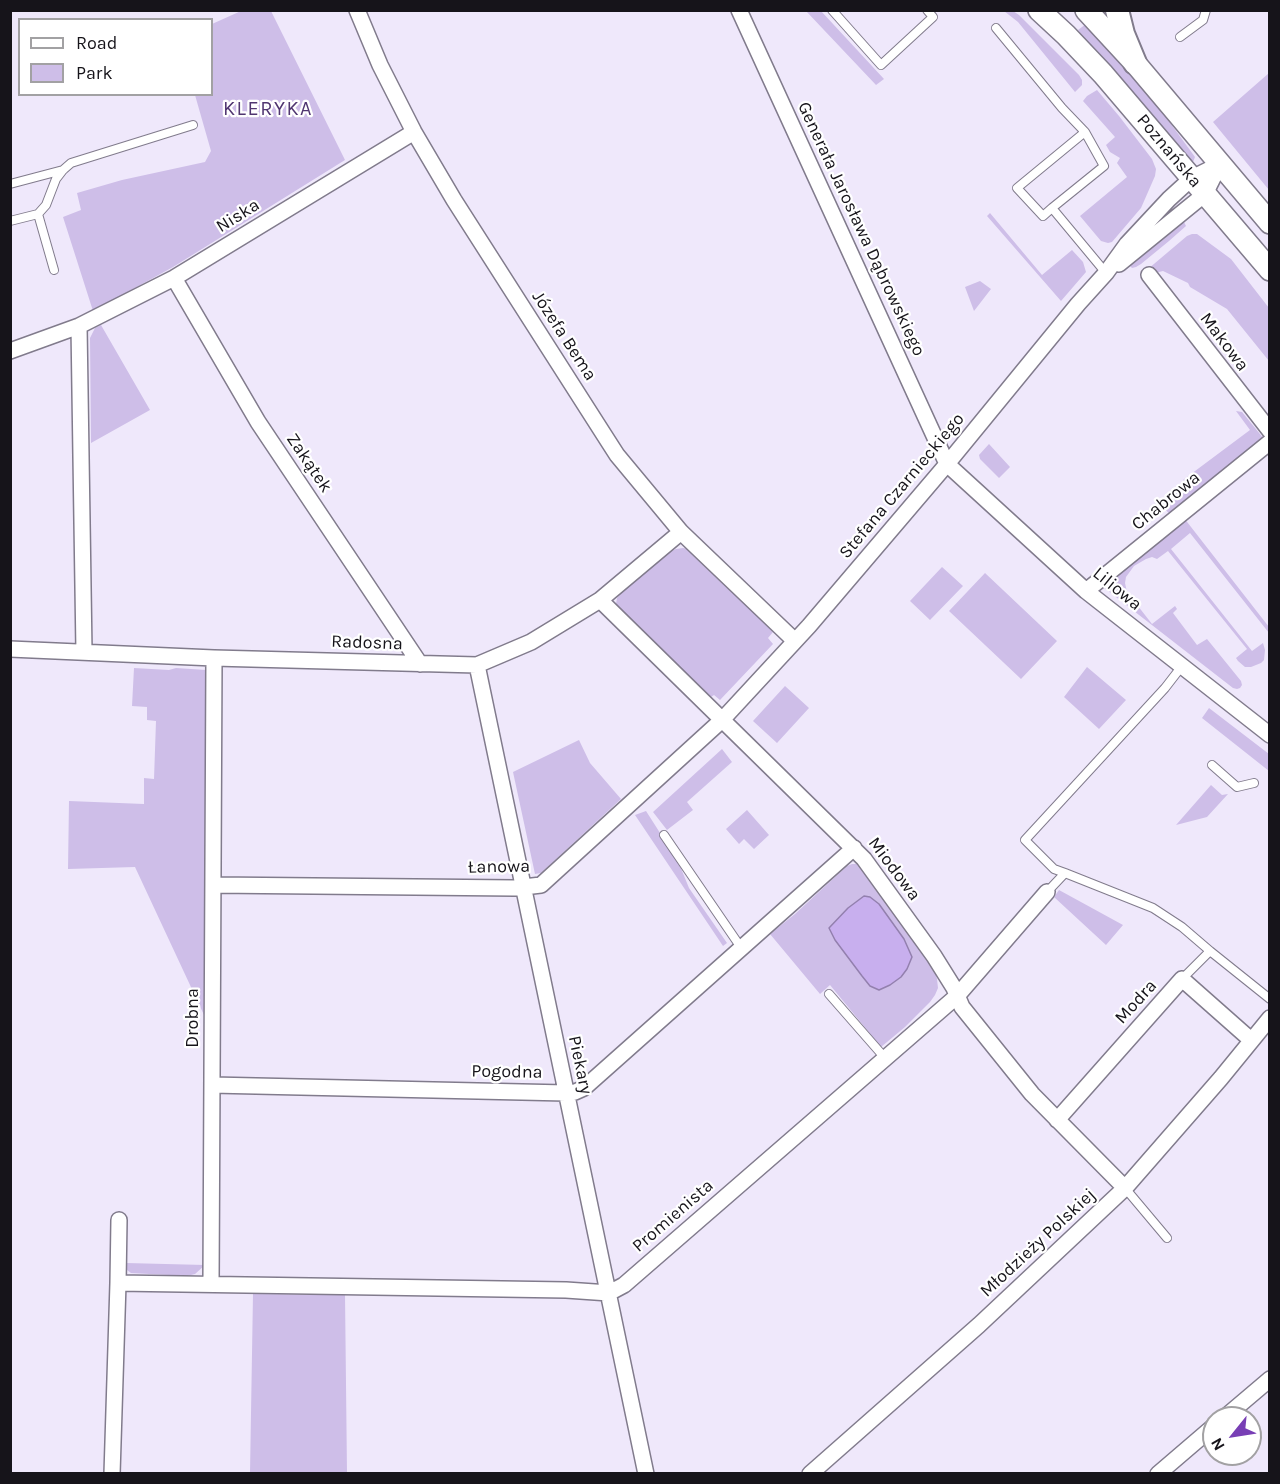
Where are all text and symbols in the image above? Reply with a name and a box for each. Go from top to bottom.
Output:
legend [18,18,213,96]
text: Road [76,32,117,54]
text: Park [76,62,113,84]
district label: KLERYKA [223,97,313,121]
street label: Generała Jarosława Dąbrowskiego [793,99,929,359]
street label: Poznańska [1132,110,1206,192]
street label: Niska [212,194,264,238]
street label: Józefa Bema [527,287,601,385]
street label: Makowa [1195,308,1253,376]
street label: Stefana Czarnieckiego [835,409,969,563]
street label: Zakątek [281,429,337,497]
street label: Chabrowa [1127,467,1205,535]
street label: Liliowa [1088,563,1146,615]
street label: Radosna [331,631,403,655]
street label: Miodowa [863,833,925,905]
street label: Łanowa [468,856,530,878]
street label: Modra [1111,975,1161,1029]
street label: Drobna [182,988,204,1048]
street label: Piekary [563,1034,597,1096]
street label: Pogodna [471,1061,543,1083]
street label: Promienista [628,1175,718,1257]
street label: Młodzieży Polskiej [976,1184,1100,1302]
north arrow [1202,1406,1262,1466]
text: N [1207,1435,1229,1454]

